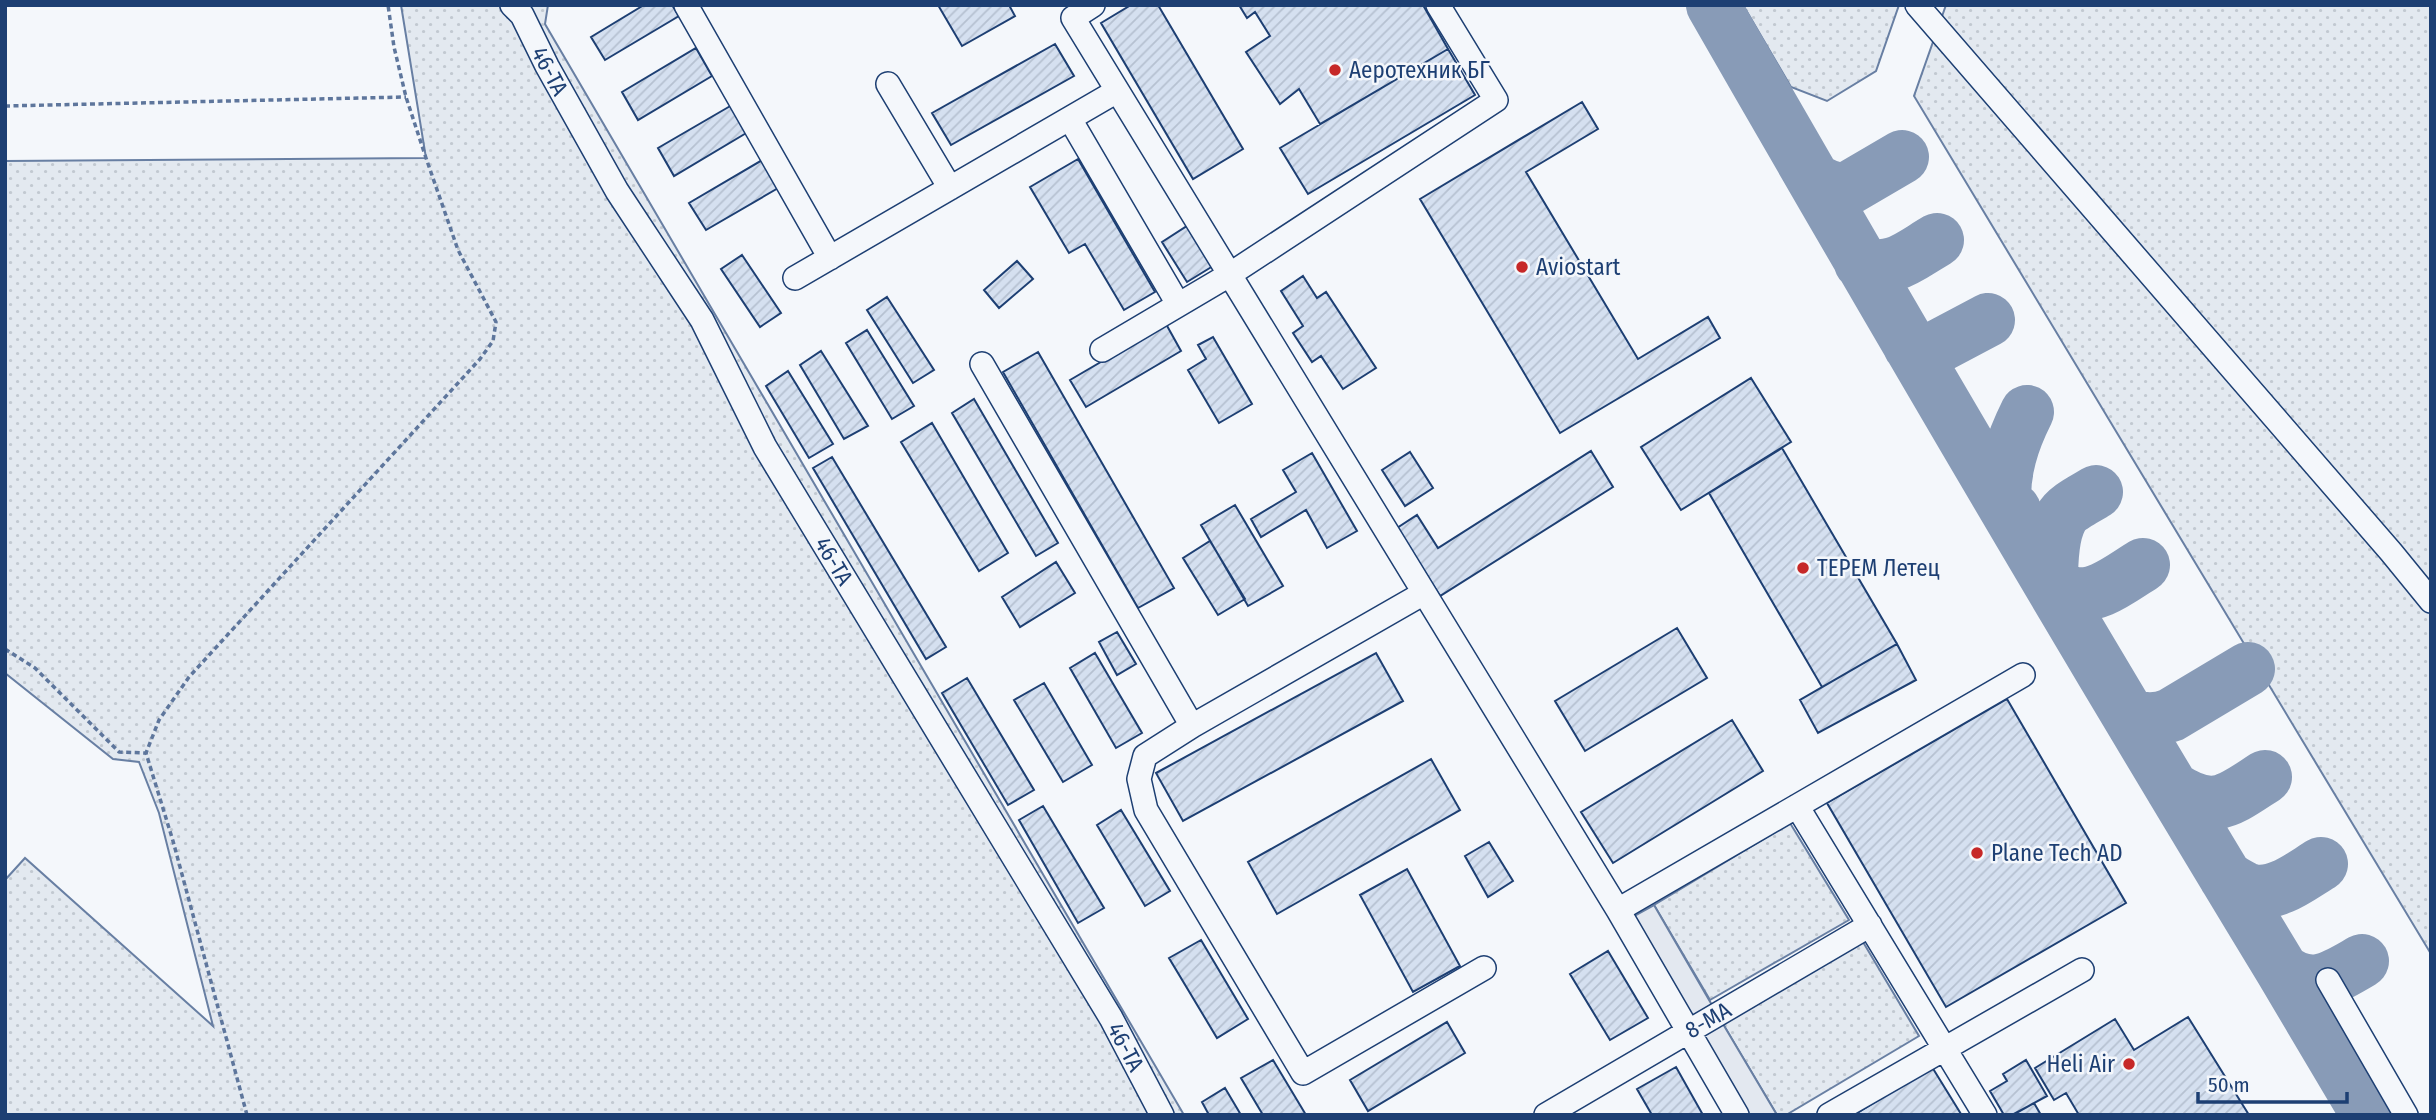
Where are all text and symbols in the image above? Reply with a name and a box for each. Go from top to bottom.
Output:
street label: 46-ТА [526,42,574,100]
place label: Аеротехник БГ [1349,56,1490,84]
marker: Аеротехник БГ [1327,62,1343,78]
place label: Aviostart [1536,253,1621,281]
marker: Aviostart [1514,259,1530,275]
street label: 46-ТА [809,532,859,590]
place label: ТЕРЕМ Летец [1817,554,1940,582]
marker: ТЕРЕМ Летец [1795,560,1811,576]
place label: Plane Tech AD [1991,839,2123,867]
marker: Plane Tech AD [1969,845,1985,861]
street label: 8-МА [1680,996,1736,1044]
street label: 46-ТА [1102,1018,1150,1076]
place label: Heli Air [2047,1050,2115,1078]
marker: Heli Air [2121,1056,2137,1072]
scale bar [2198,1060,2347,1104]
text: 50 m [2208,1072,2250,1098]

